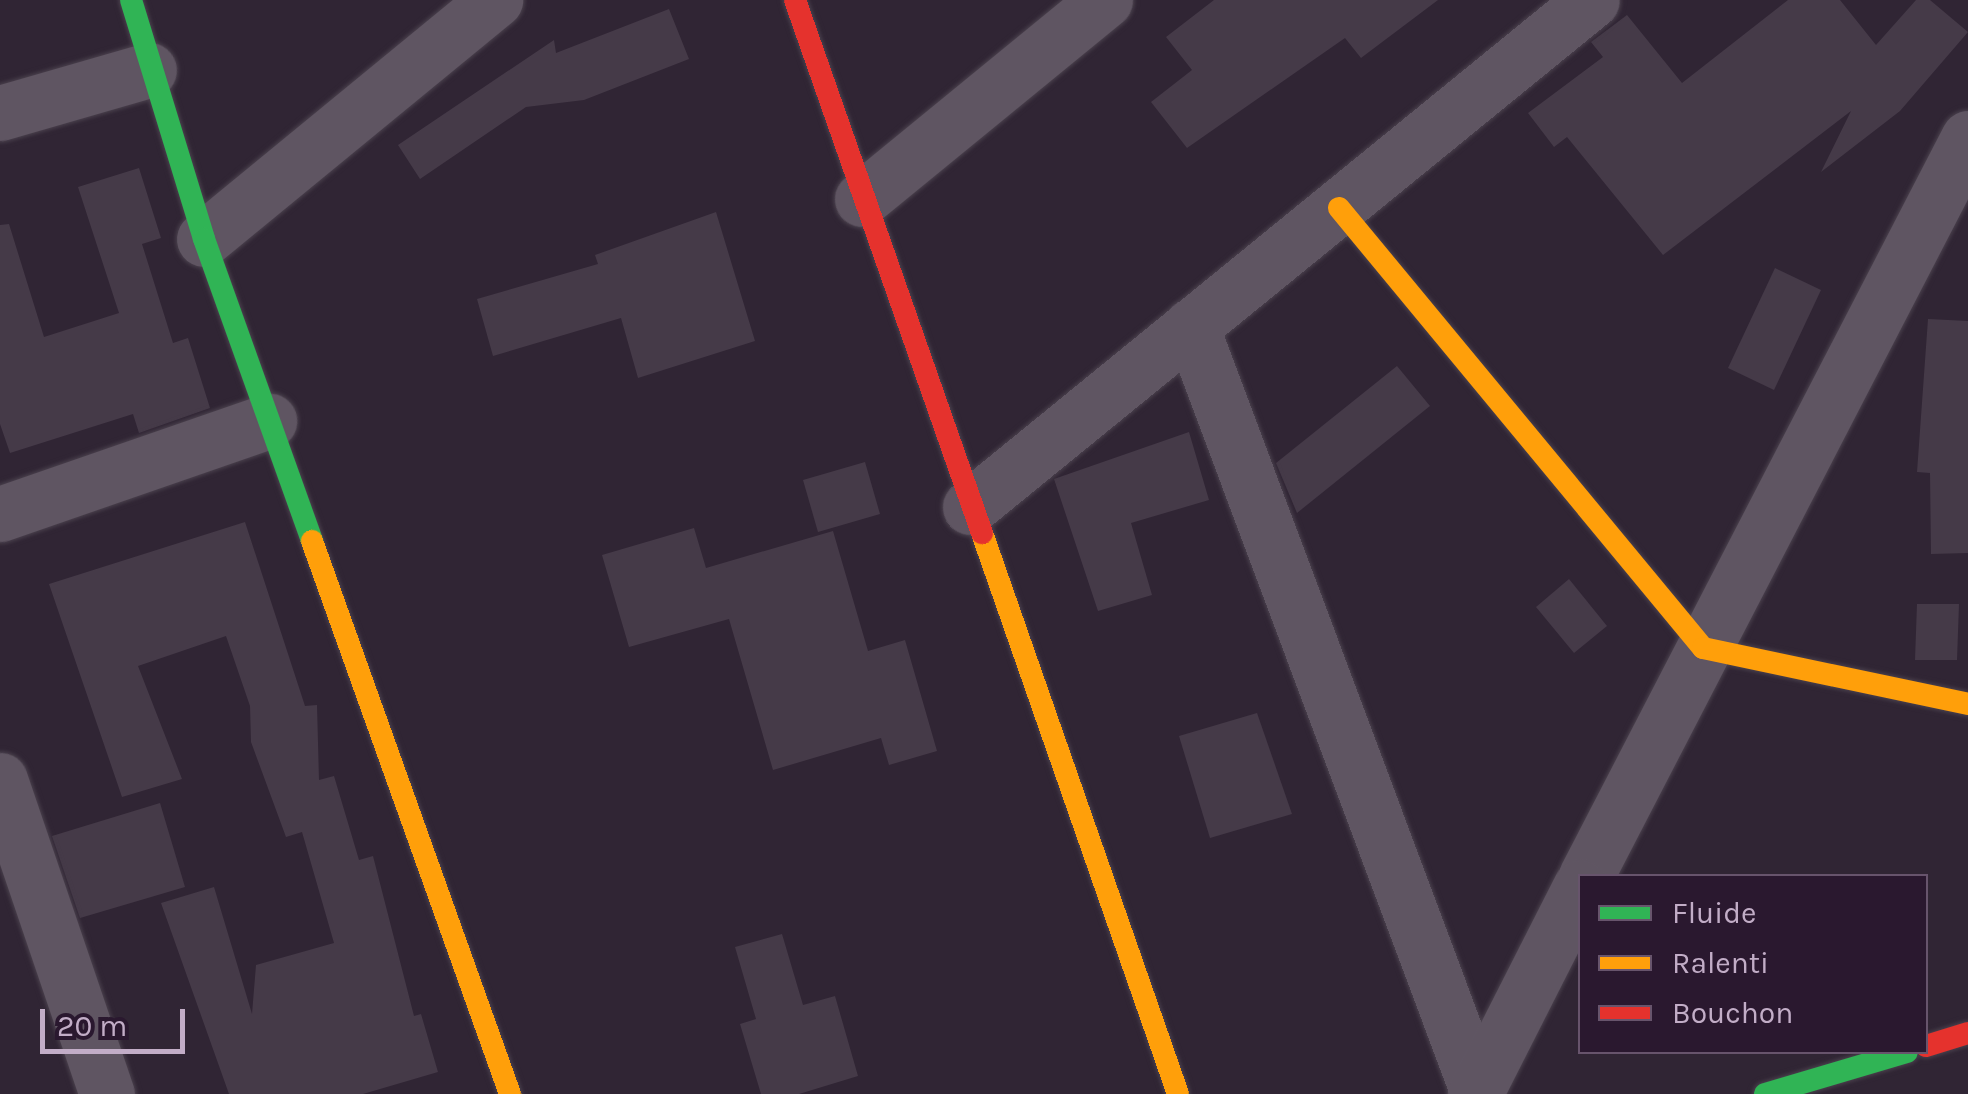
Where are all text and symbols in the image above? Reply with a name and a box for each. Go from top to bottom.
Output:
legend [1578,874,1928,1054]
text: Fluide [1672,895,1756,931]
text: Ralenti [1672,945,1769,981]
scale bar [45,989,190,1051]
text: Bouchon [1672,995,1793,1031]
text: 20 m [57,1008,127,1044]

